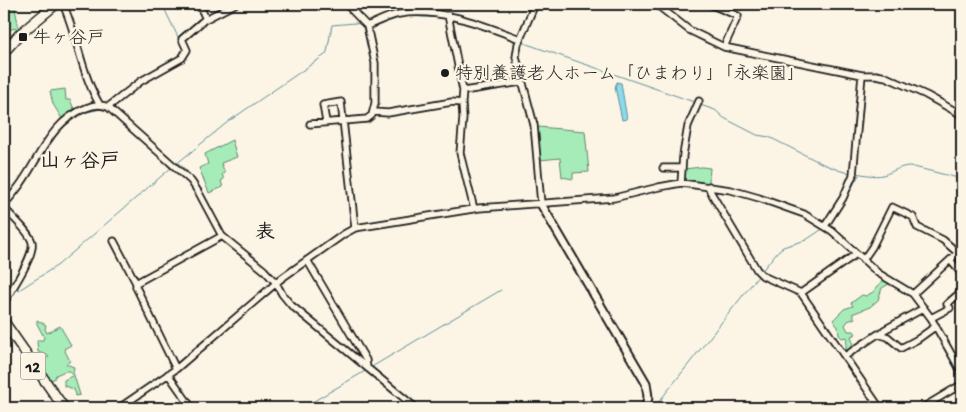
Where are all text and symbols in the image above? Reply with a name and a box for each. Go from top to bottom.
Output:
place label: 牛ヶ谷戸 [33,28,105,50]
marker: 牛ヶ谷戸 [17,31,29,43]
place label: 特別養護老人ホーム「ひまわり」「永楽園」 [455,64,805,86]
marker: 特別養護老人ホーム「ひまわり」「永楽園」 [439,67,451,79]
district label: 山ヶ谷戸 [40,151,120,175]
district label: 表 [255,221,275,246]
road number: 12 [20,352,46,380]

